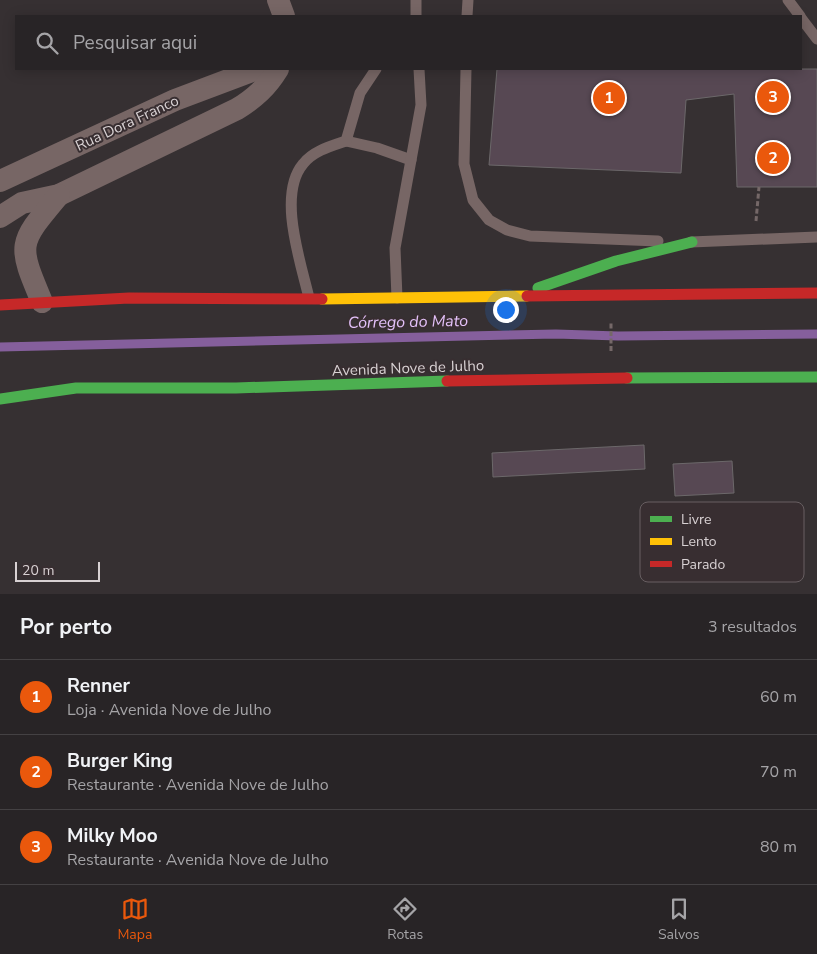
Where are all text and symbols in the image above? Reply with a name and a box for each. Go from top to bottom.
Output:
search box [15,15,802,70]
icon: search [33,29,61,57]
text: Pesquisar aqui [73,30,197,56]
pin: 3 [757,78,789,116]
pin: 1 [593,79,625,117]
street label: Rua Dora Franco [72,90,182,156]
pin: 2 [757,139,789,177]
your location [493,297,519,323]
water label: Córrego do Mato [348,310,468,334]
street label: Avenida Nove de Julho [331,355,485,381]
legend [640,502,804,582]
text: Livre [681,510,711,529]
text: Lento [681,532,717,551]
text: Parado [681,555,725,574]
scale bar [15,559,100,582]
text: 20 m [22,561,54,580]
text: Por perto [20,613,112,641]
text: 3 resultados [708,616,797,638]
text: Renner [67,673,130,699]
text: 1 [31,686,41,708]
text: 60 m [760,686,797,708]
text: Loja · Avenida Nove de Julho [67,699,271,721]
text: Burger King [67,748,173,774]
text: 2 [31,761,41,783]
text: 70 m [760,761,797,783]
text: Restaurante · Avenida Nove de Julho [67,774,329,796]
text: Milky Moo [67,823,158,849]
text: 3 [31,836,41,858]
text: 80 m [760,836,797,858]
text: Restaurante · Avenida Nove de Julho [67,849,329,871]
tab: Mapa [117,895,152,944]
tab: Rotas [387,895,423,944]
tab: Salvos [658,895,700,944]

